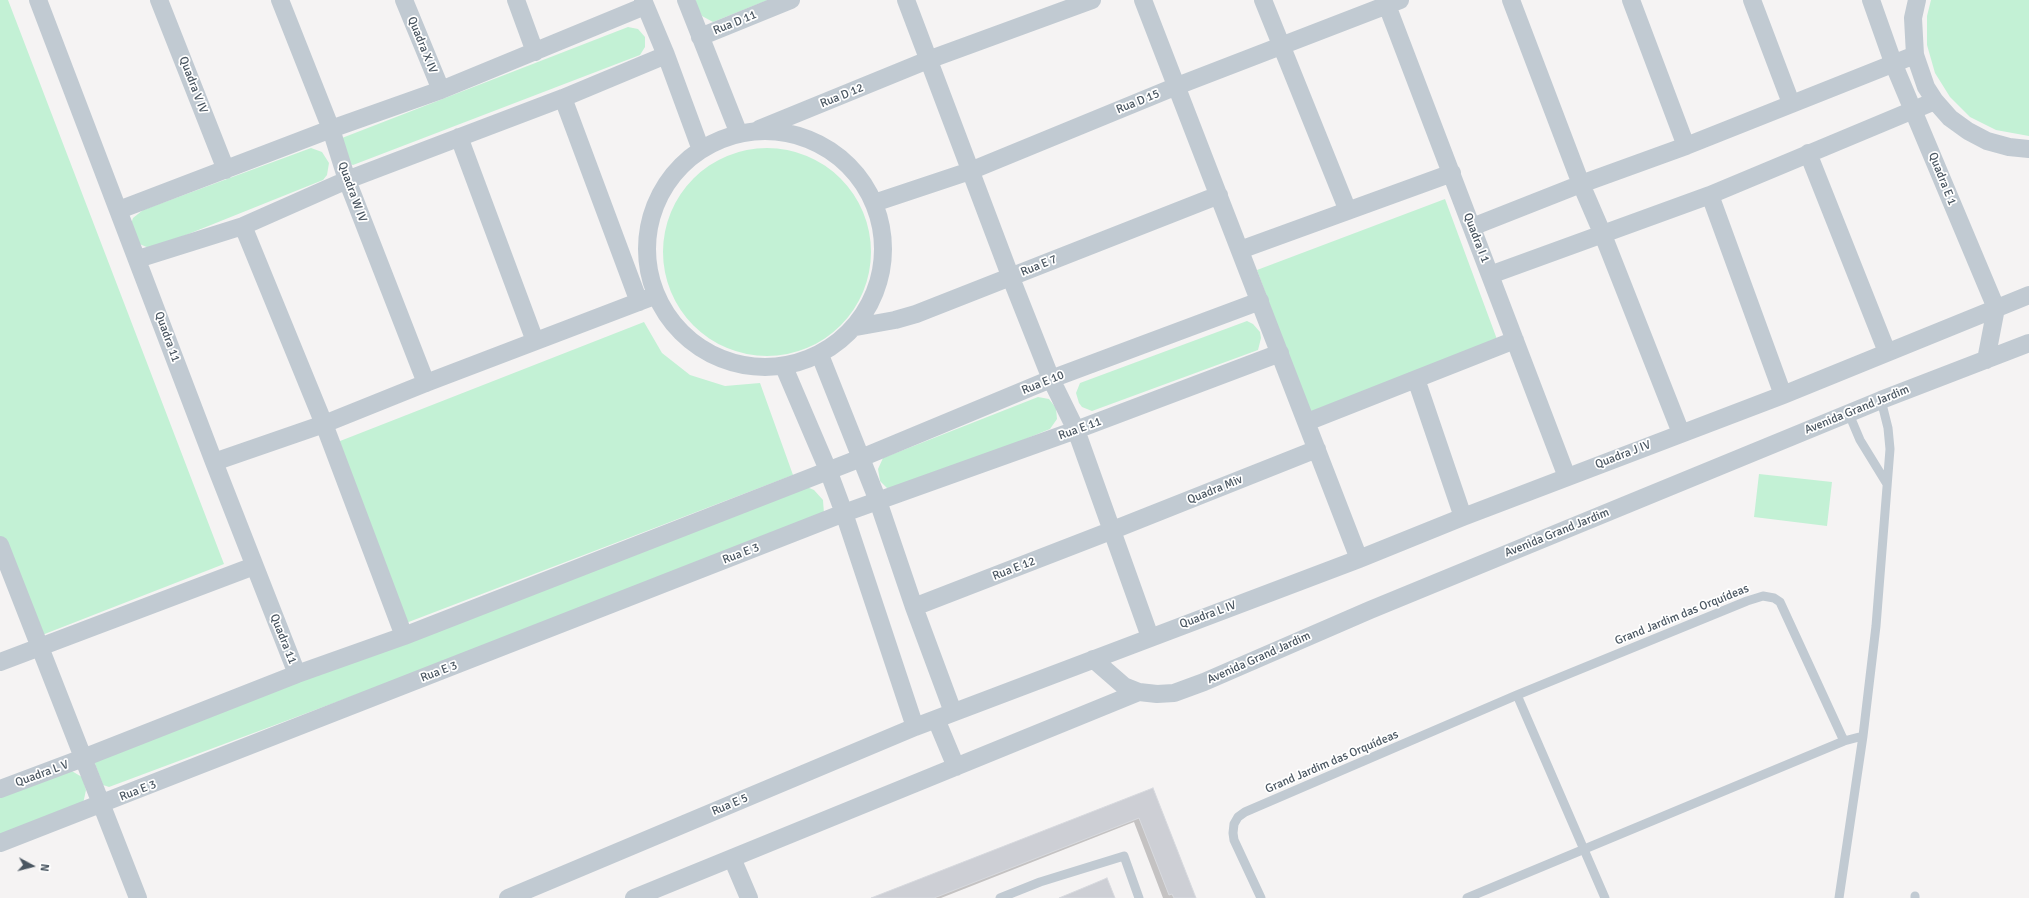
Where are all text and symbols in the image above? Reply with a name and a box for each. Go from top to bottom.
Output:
street label: Rua D 11 [711,8,759,38]
street label: Quadra X IV [404,15,440,75]
street label: Quadra V IV [176,55,210,115]
street label: Rua D 12 [818,81,866,111]
street label: Rua D 15 [1114,87,1162,117]
street label: Quadra E 1 [1925,150,1959,208]
street label: Quadra W IV [334,160,370,224]
street label: Quadra I 1 [1460,211,1492,265]
street label: Rua E 7 [1019,252,1059,280]
street label: Quadra 11 [151,310,183,364]
street label: Rua E 10 [1020,368,1066,398]
street label: Avenida Grand Jardim [1803,382,1911,438]
street label: Rua E 11 [1057,415,1103,443]
street label: Quadra J IV [1593,438,1653,472]
street label: Quadra Miv [1185,472,1245,508]
street label: Avenida Grand Jardim [1503,505,1611,561]
street label: Rua E 3 [721,540,761,568]
street label: Rua E 12 [991,554,1037,584]
street label: Grand Jardim das Orquídeas [1613,581,1751,649]
street label: Quadra L IV [1178,598,1238,632]
street label: Quadra 11 [266,612,300,666]
street label: Avenida Grand Jardim [1205,629,1313,687]
street label: Rua E 3 [419,658,459,686]
street label: Grand Jardim das Orquídeas [1263,727,1401,797]
street label: Quadra L V [13,758,71,790]
street label: Rua E 3 [118,777,158,805]
street label: Rua E 5 [710,791,750,819]
north arrow [12,846,52,886]
text: N [37,863,51,872]

